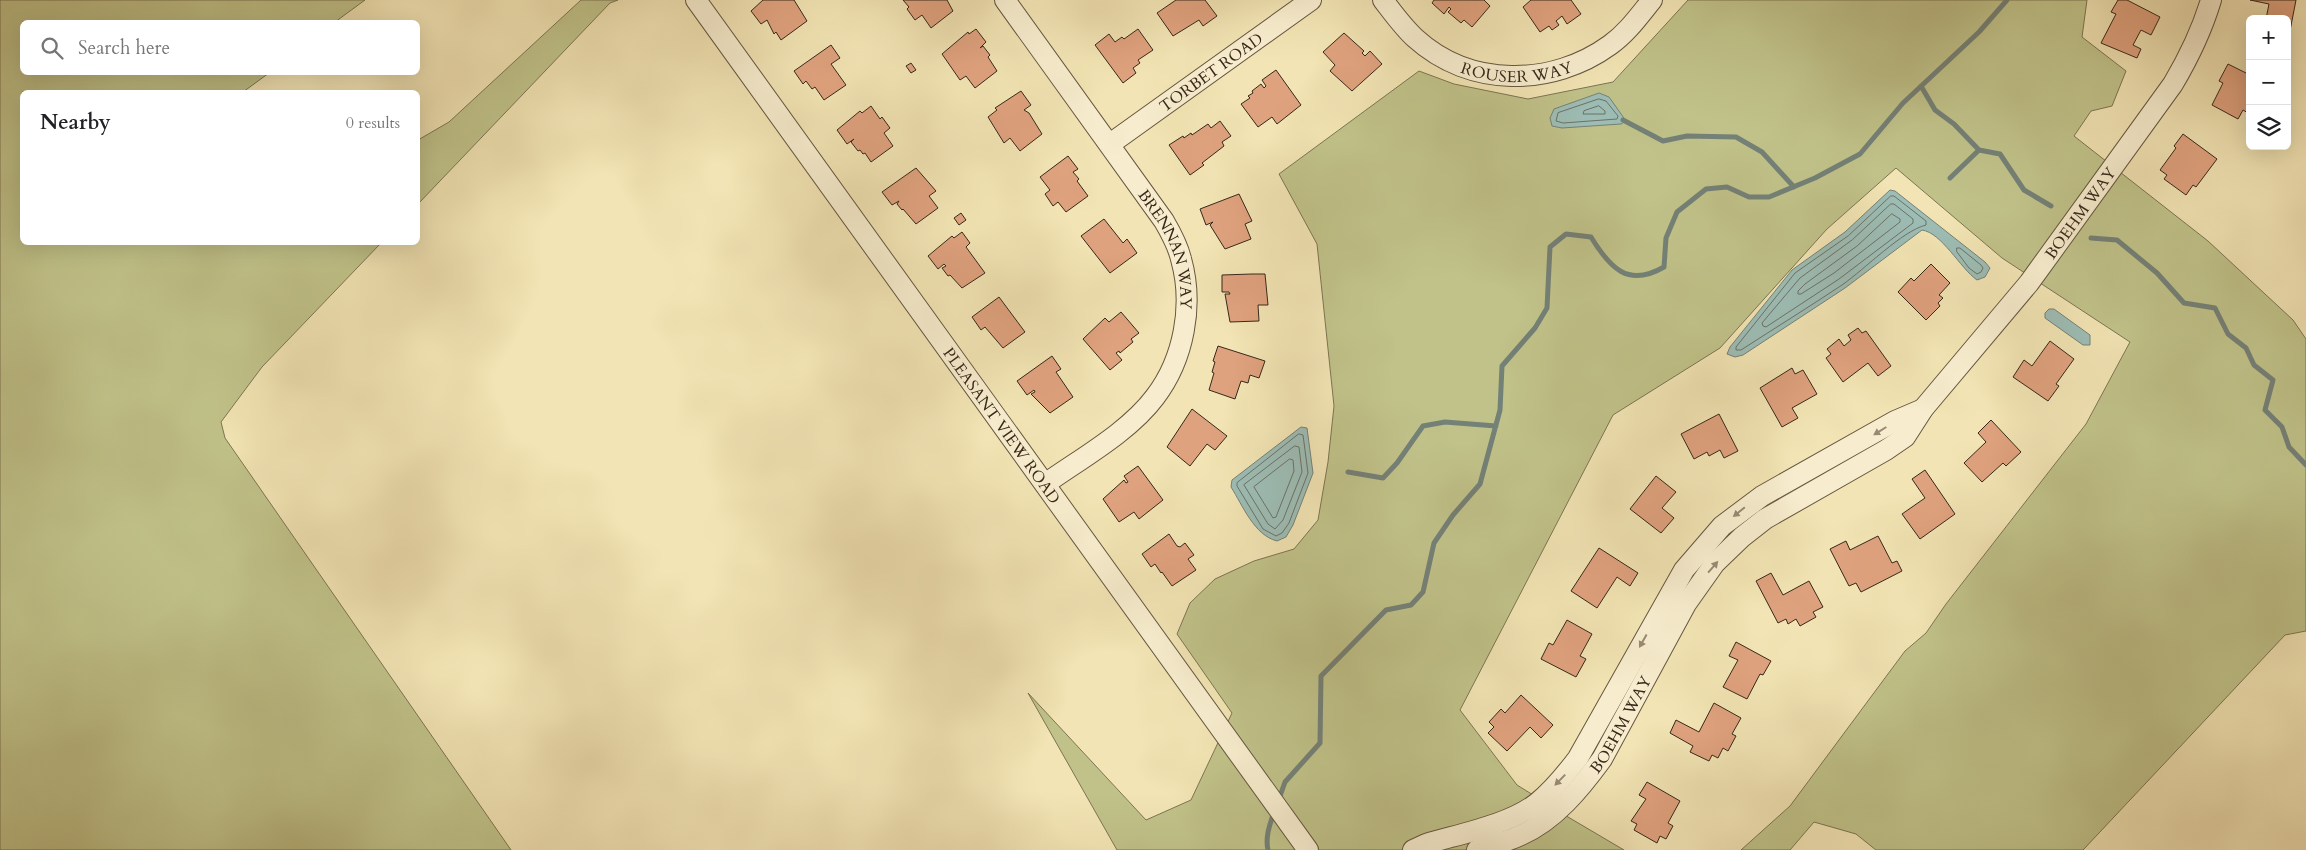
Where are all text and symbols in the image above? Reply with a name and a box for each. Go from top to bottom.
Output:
map controls [2246,15,2291,150]
button: + [2246,15,2291,60]
search box [20,20,420,75]
street label: TORBET ROAD [1155,28,1268,117]
icon: search [38,34,66,62]
text: Search here [78,35,170,61]
street label: ROUSER WAY [1458,56,1576,88]
button: − [2246,60,2291,105]
button: layers [2246,105,2291,150]
text: Nearby [40,108,111,137]
text: 0 results [346,112,400,134]
street label: BOEHM WAY [2040,163,2121,264]
street label: BRENNAN WAY [1133,185,1197,309]
street label: PLEASANT VIEW ROAD [938,343,1065,509]
one-way arrow [1873,426,1886,435]
one-way arrow [1733,507,1746,518]
one-way arrow [1707,561,1719,573]
one-way arrow [1639,634,1647,649]
street label: BOEHM WAY [1585,672,1657,778]
one-way arrow [1554,774,1566,786]

